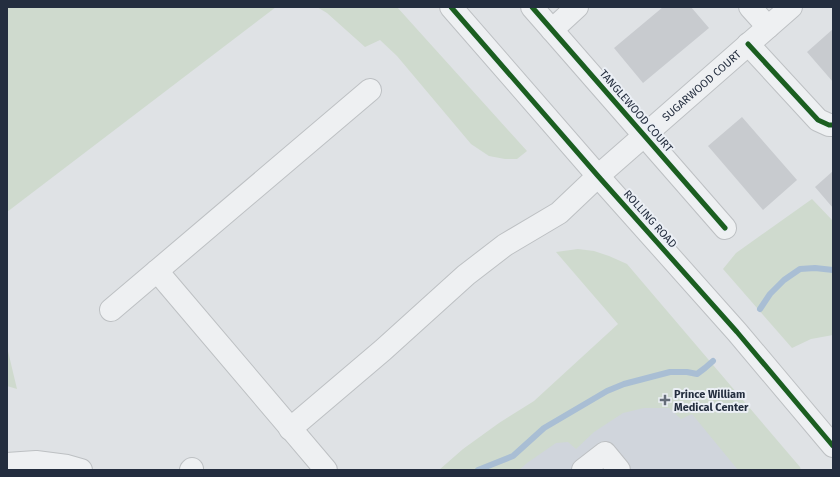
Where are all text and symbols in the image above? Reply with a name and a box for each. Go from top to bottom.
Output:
street label: SUGARWOOD COURT [659,47,744,124]
street label: TANGLEWOOD COURT [597,67,675,155]
street label: ROLLING ROAD [621,187,679,251]
place label: Prince William Medical Center [674,388,749,414]
marker: Prince William Medical Center [659,394,671,406]

